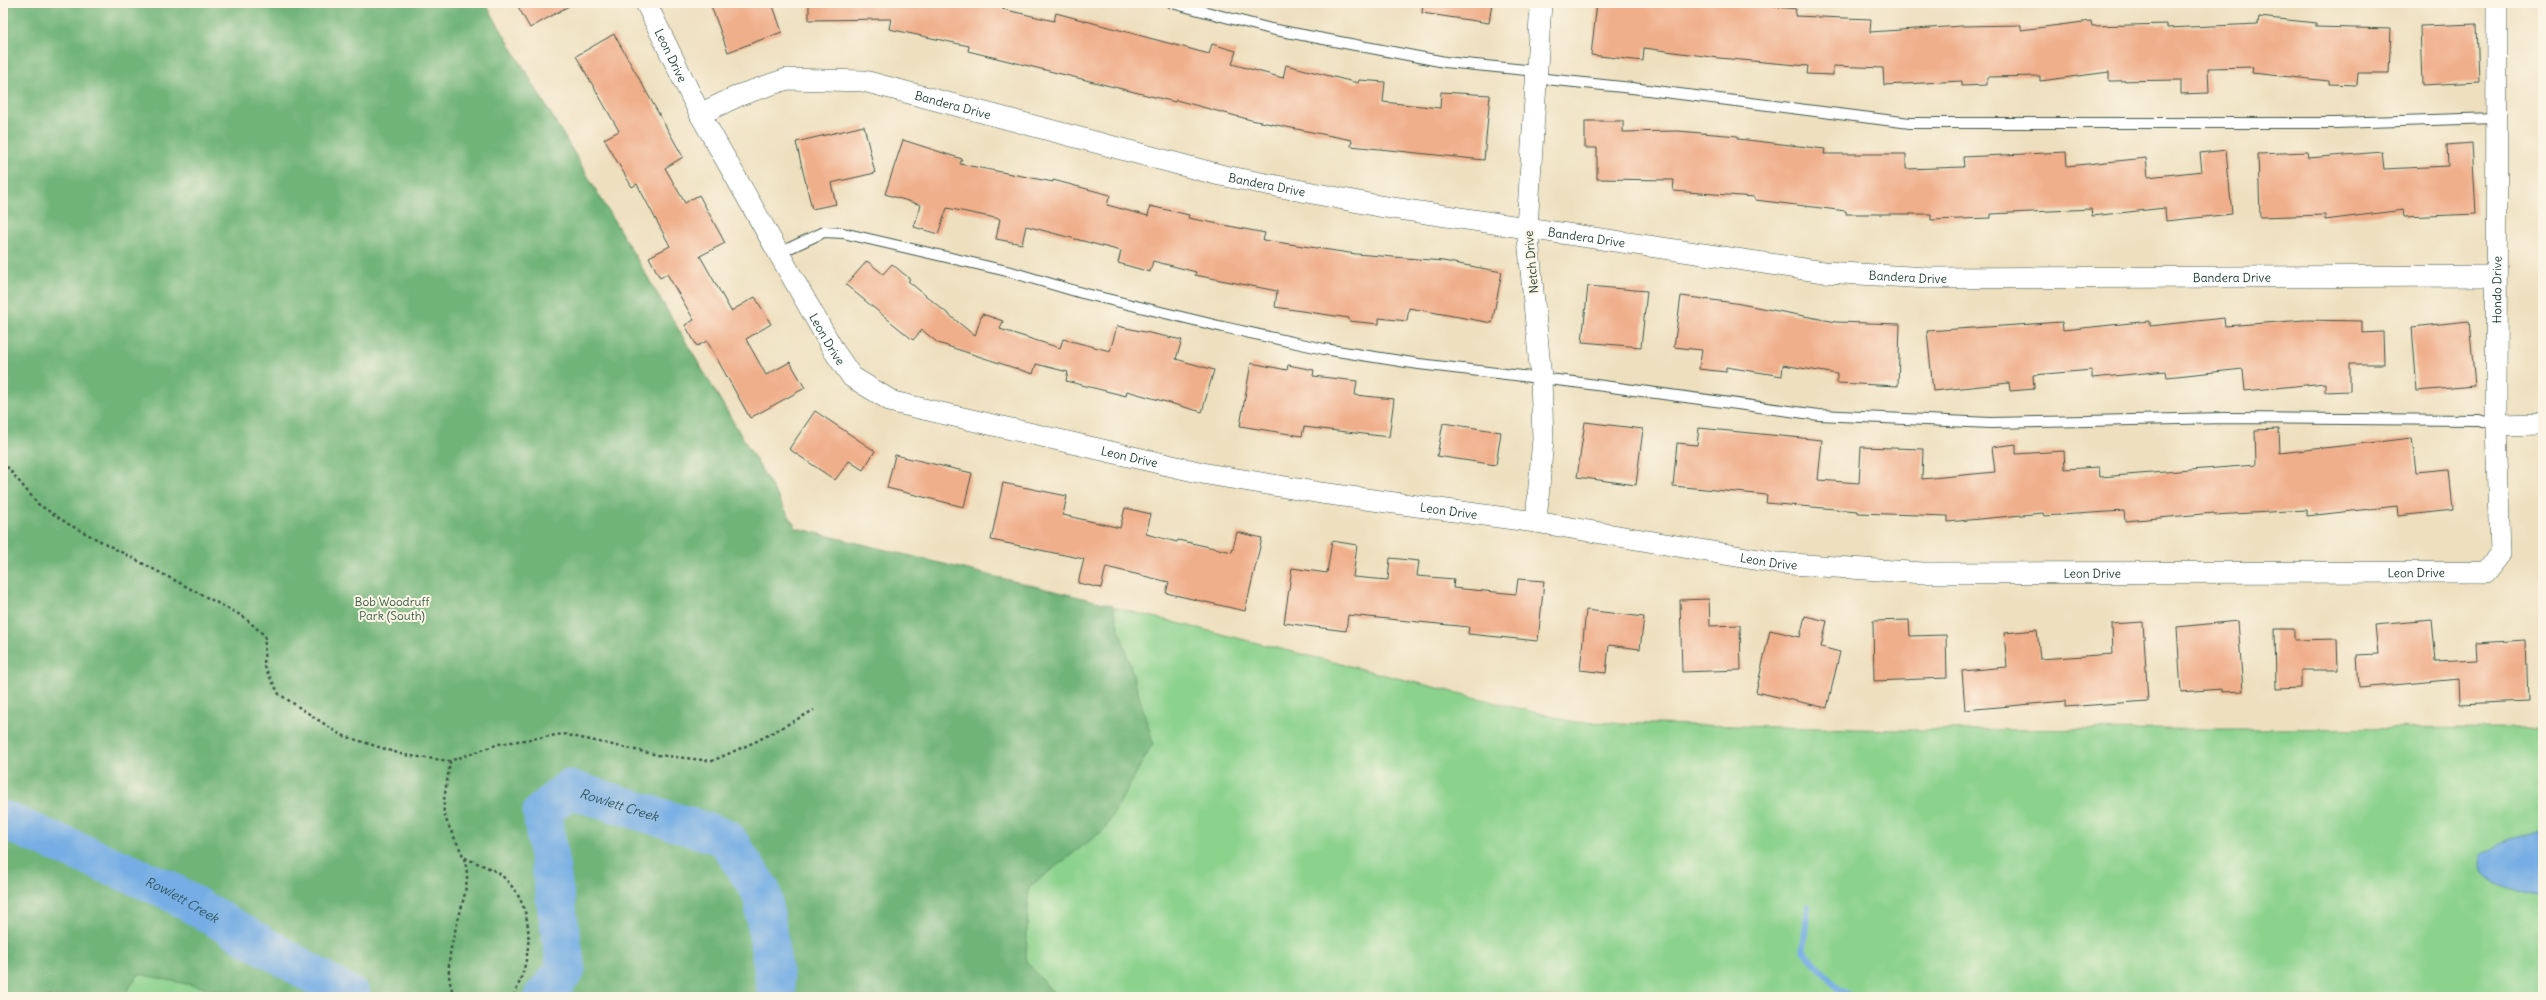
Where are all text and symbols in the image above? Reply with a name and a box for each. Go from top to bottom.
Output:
street label: Leon Drive [652,26,691,84]
street label: Bandera Drive [913,87,993,122]
street label: Bandera Drive [1227,169,1307,199]
street label: Bandera Drive [1547,224,1626,250]
street label: Netch Drive [1521,230,1541,294]
street label: Hondo Drive [2489,256,2504,323]
street label: Bandera Drive [1868,267,1947,286]
street label: Bandera Drive [2193,269,2271,285]
street label: Leon Drive [807,310,849,368]
street label: Leon Drive [1100,442,1159,470]
street label: Leon Drive [1419,499,1478,522]
street label: Leon Drive [1739,549,1798,572]
street label: Leon Drive [2063,565,2121,580]
street label: Leon Drive [2387,565,2445,580]
park label: Bob Woodruff Park (South) [355,594,431,623]
water label: Rowlett Creek [578,784,662,825]
water label: Rowlett Creek [143,873,223,927]

